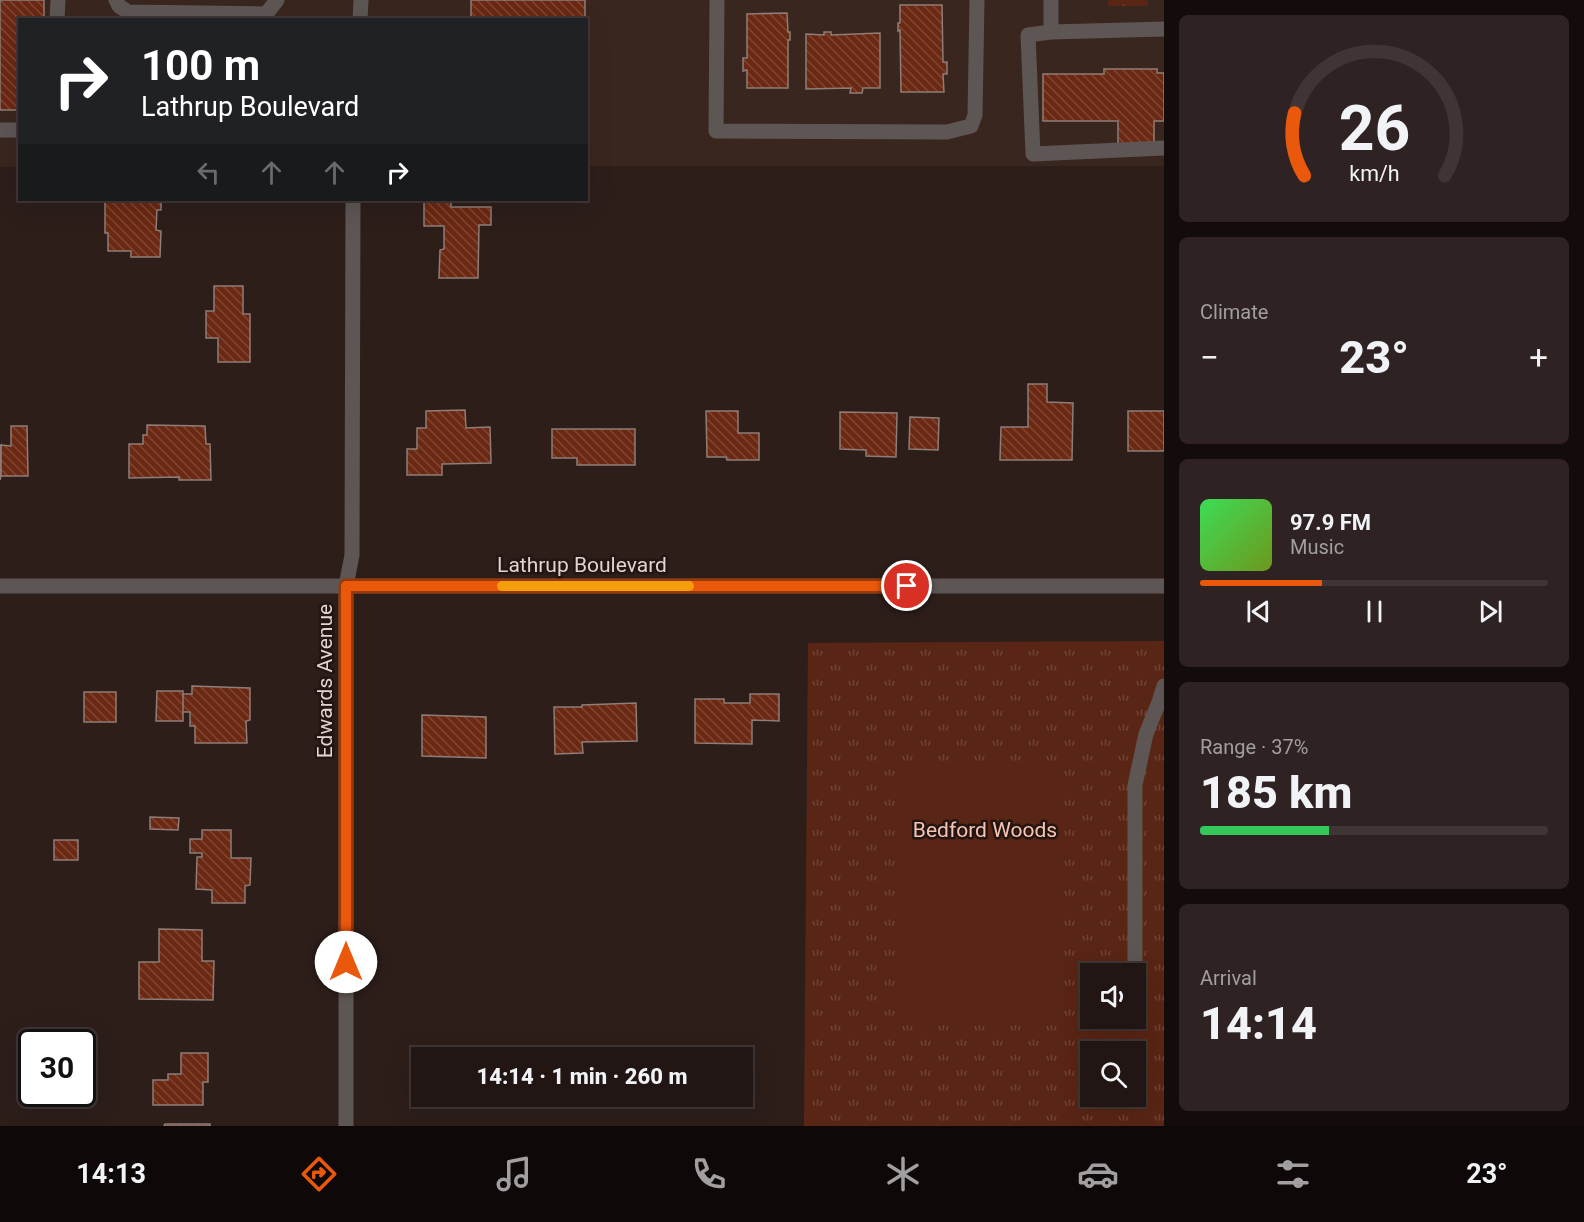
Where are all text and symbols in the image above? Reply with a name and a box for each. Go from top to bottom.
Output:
text: 100 m [141,41,260,90]
icon: right [42,42,120,120]
text: Lathrup Boulevard [141,91,359,123]
text: 26 [1338,92,1410,165]
icon: left [192,156,225,189]
icon: ahead [255,156,288,189]
icon: ahead [318,156,351,189]
icon: right [381,156,414,189]
text: km/h [1349,161,1399,186]
text: Climate [1200,300,1268,324]
text: 23° [1339,331,1409,384]
text: − [1200,338,1219,377]
text: + [1529,338,1548,377]
text: 97.9 FM [1290,510,1371,535]
text: Music [1290,535,1344,559]
street label: Lathrup Boulevard [497,553,667,577]
pin [881,560,932,611]
icon: arrive [890,569,923,602]
icon: previous [1242,595,1275,628]
icon: pause [1358,595,1391,628]
icon: next [1474,595,1507,628]
street label: Edwards Avenue [313,604,337,758]
text: Range · 37% [1200,735,1308,759]
text: 185 km [1200,766,1352,819]
park label: Bedford Woods [913,818,1057,842]
position arrow [314,930,378,994]
map controls [1080,963,1146,1107]
button: sound [1080,963,1146,1029]
text: Arrival [1200,966,1257,990]
text: 14:14 [1200,997,1317,1050]
speed limit sign: 30 [18,1029,96,1107]
button: search [1080,1041,1146,1107]
text: 14:14 · 1 min · 260 m [477,1064,687,1089]
icon: directions [298,1153,340,1195]
icon: music [493,1153,535,1195]
icon: phone [688,1153,730,1195]
icon: climate [882,1153,924,1195]
icon: car [1077,1153,1119,1195]
icon: filters [1272,1153,1314,1195]
text: 14:13 [76,1158,146,1190]
text: 23° [1466,1158,1508,1190]

